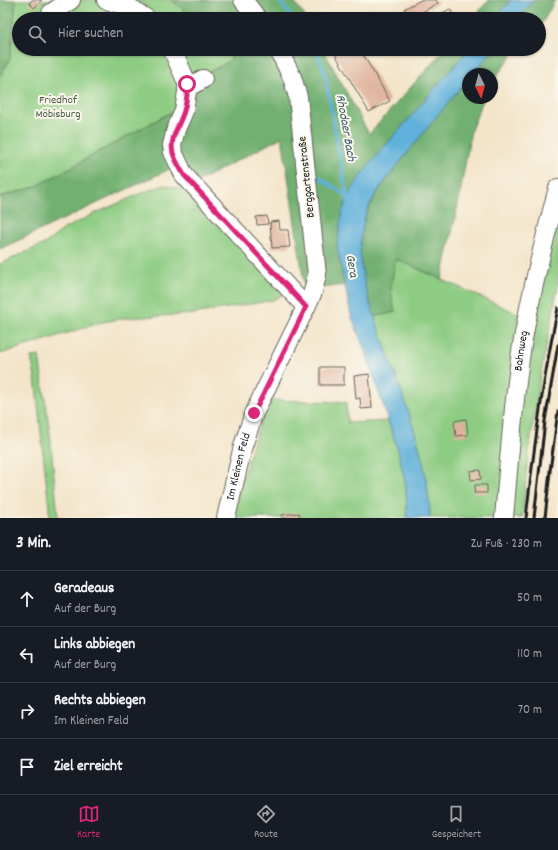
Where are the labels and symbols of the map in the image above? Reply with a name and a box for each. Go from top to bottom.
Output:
north arrow [462,68,498,104]
route start [178,75,196,93]
park label: Friedhof Möbisburg [36,92,80,123]
water label: Rhodaer Bach [330,93,360,164]
street label: Berggartenstraße [294,135,320,219]
water label: Gera [340,253,362,280]
street label: Bahnweg [510,329,533,372]
route end [245,404,263,422]
street label: Im Kleinen Feld [222,431,255,502]

